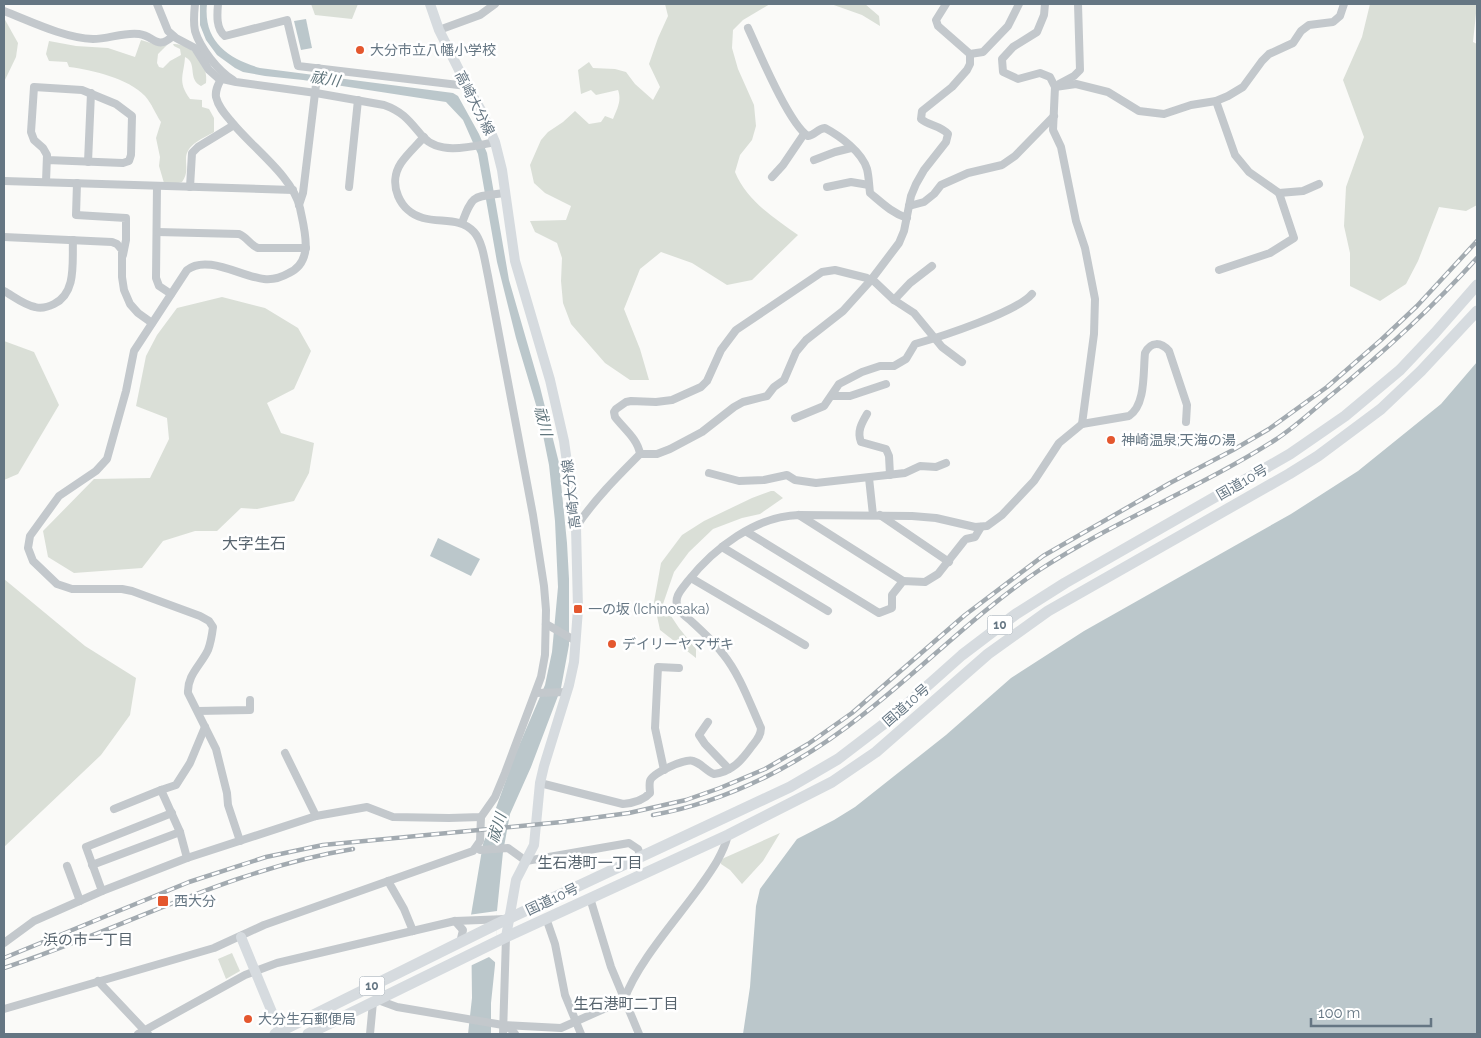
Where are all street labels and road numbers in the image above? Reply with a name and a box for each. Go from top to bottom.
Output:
street label: 高崎大分線 [452,68,498,138]
street label: 高崎大分線 [559,458,583,530]
street label: 国道10号 [1214,461,1270,503]
road number: 10 [988,616,1012,634]
street label: 国道10号 [879,680,933,730]
street label: 国道10号 [523,880,581,918]
road number: 10 [360,976,384,996]

